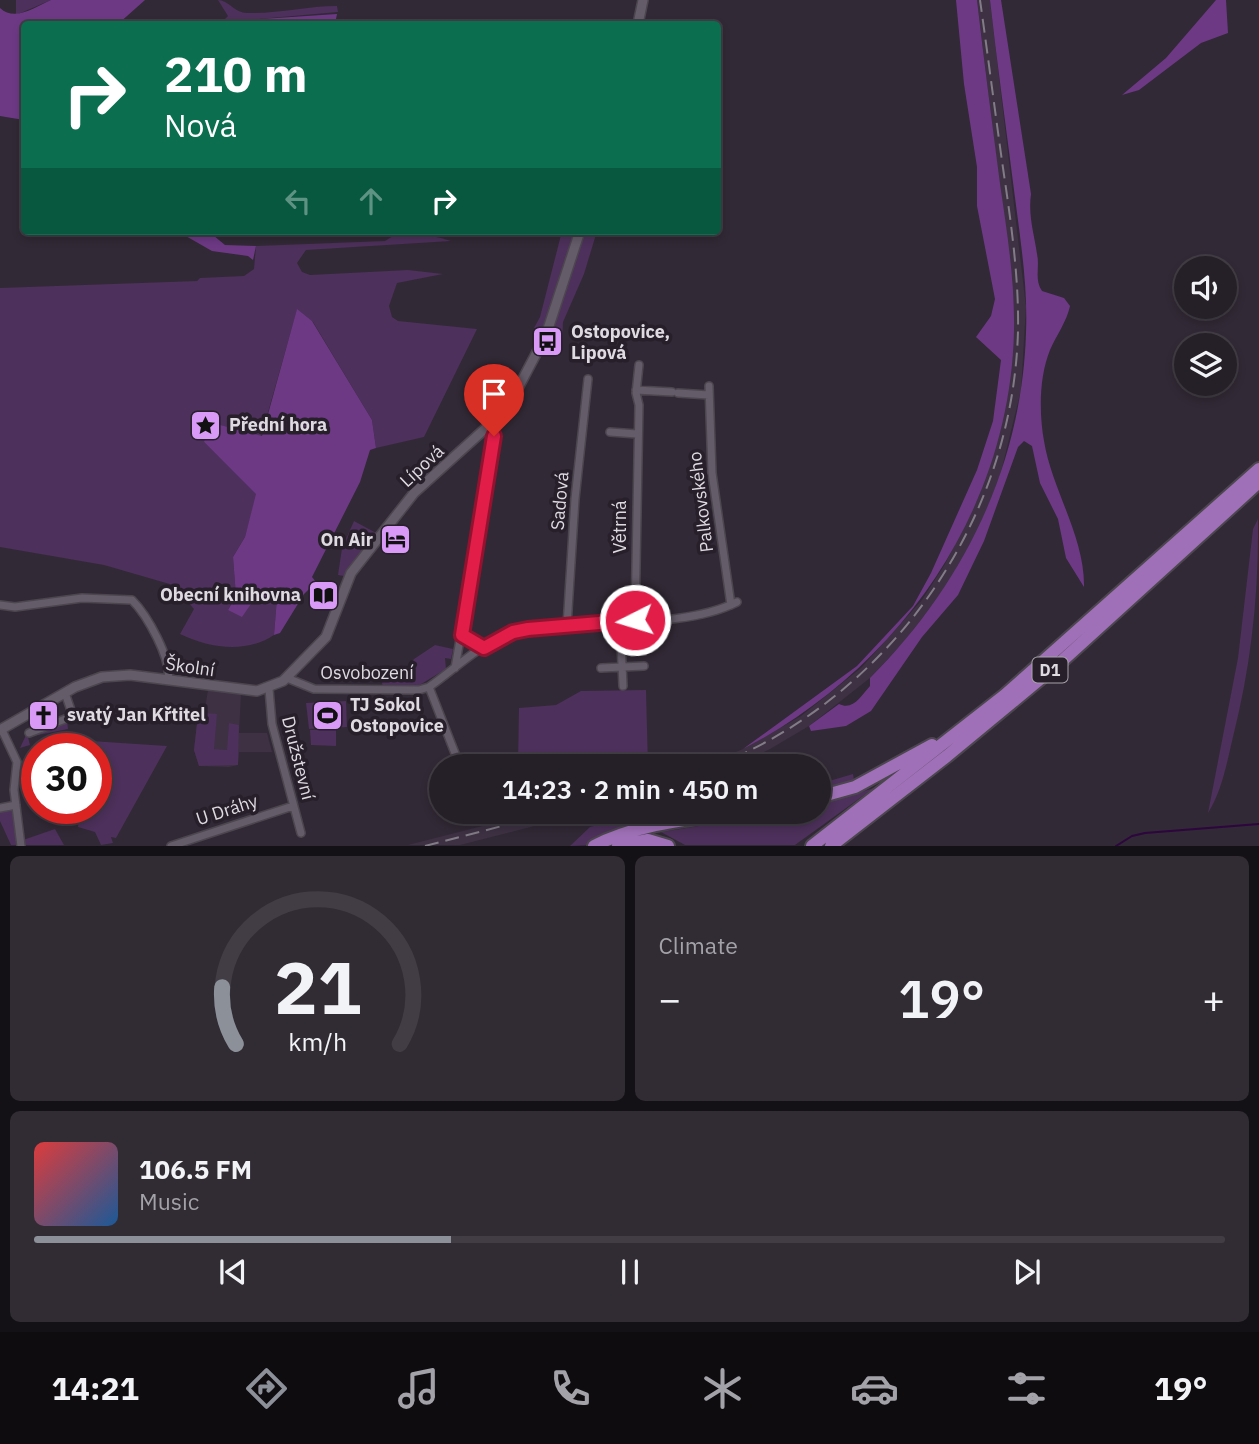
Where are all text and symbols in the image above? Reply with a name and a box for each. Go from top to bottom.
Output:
text: 210 m [164,42,308,105]
icon: right [49,49,140,140]
text: Nová [164,104,237,146]
icon: left [279,182,317,220]
icon: ahead [352,182,390,220]
icon: right [425,182,463,220]
map controls [1174,256,1237,396]
button: sound [1174,256,1237,319]
place label: Ostopovice, Lipová [571,320,670,364]
bus stop icon: Ostopovice, Lipová [531,325,565,359]
button: layers [1174,333,1237,396]
pin [464,364,524,436]
icon: arrive [475,375,513,413]
place icon: Přední hora [189,408,223,442]
place label: Přední hora [229,413,327,436]
street label: Lípová [395,439,449,492]
street label: Palkovského [683,450,718,554]
street label: Sadová [545,470,574,531]
street label: Větrná [608,500,631,554]
hotel icon: On Air [379,523,413,557]
place label: On Air [320,528,373,551]
library icon: Obecní knihovna [307,578,341,612]
place label: Obecní knihovna [160,583,301,606]
position arrow [598,583,672,657]
street label: Školní [164,651,217,681]
road number: D1 [1032,657,1068,682]
street label: Osvobození [320,661,414,684]
place label: TJ Sokol Ostopovice [350,693,444,737]
church icon: svatý Jan Křtitel [27,698,61,732]
sports icon: TJ Sokol Ostopovice [310,698,344,732]
place label: svatý Jan Křtitel [67,703,206,726]
street label: Družstevní [277,714,320,803]
speed limit sign: 30 [21,733,112,824]
text: 14:23 · 2 min · 450 m [502,772,758,806]
street label: U Dráhy [193,789,261,830]
text: Climate [659,930,738,960]
text: 21 [274,940,361,1035]
text: 19° [898,965,985,1032]
text: − [659,974,681,1023]
text: + [1202,974,1225,1023]
text: km/h [288,1025,347,1058]
text: 106.5 FM [139,1152,252,1186]
text: Music [139,1186,199,1216]
icon: previous [214,1253,252,1291]
icon: pause [611,1253,649,1291]
icon: next [1008,1253,1046,1291]
icon: directions [242,1364,291,1413]
icon: music [394,1364,443,1413]
icon: phone [546,1364,595,1413]
icon: climate [698,1364,747,1413]
icon: car [850,1364,899,1413]
icon: filters [1002,1364,1051,1413]
text: 14:21 [52,1367,139,1409]
text: 19° [1154,1367,1207,1409]

